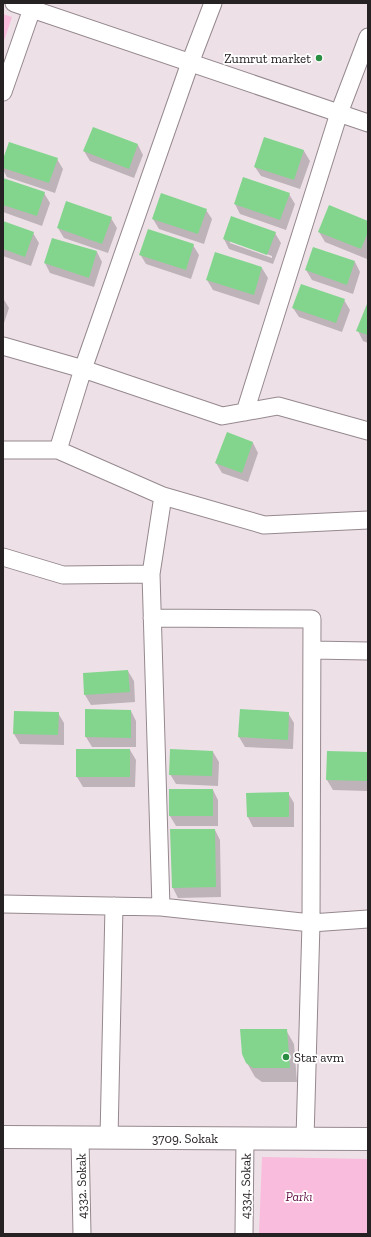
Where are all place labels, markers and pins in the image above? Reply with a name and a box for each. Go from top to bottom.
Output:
place label: Zumrut market [224,51,311,66]
marker: Zumrut market [314,53,324,63]
place label: Star avm [294,1050,345,1065]
marker: Star avm [281,1052,291,1062]

